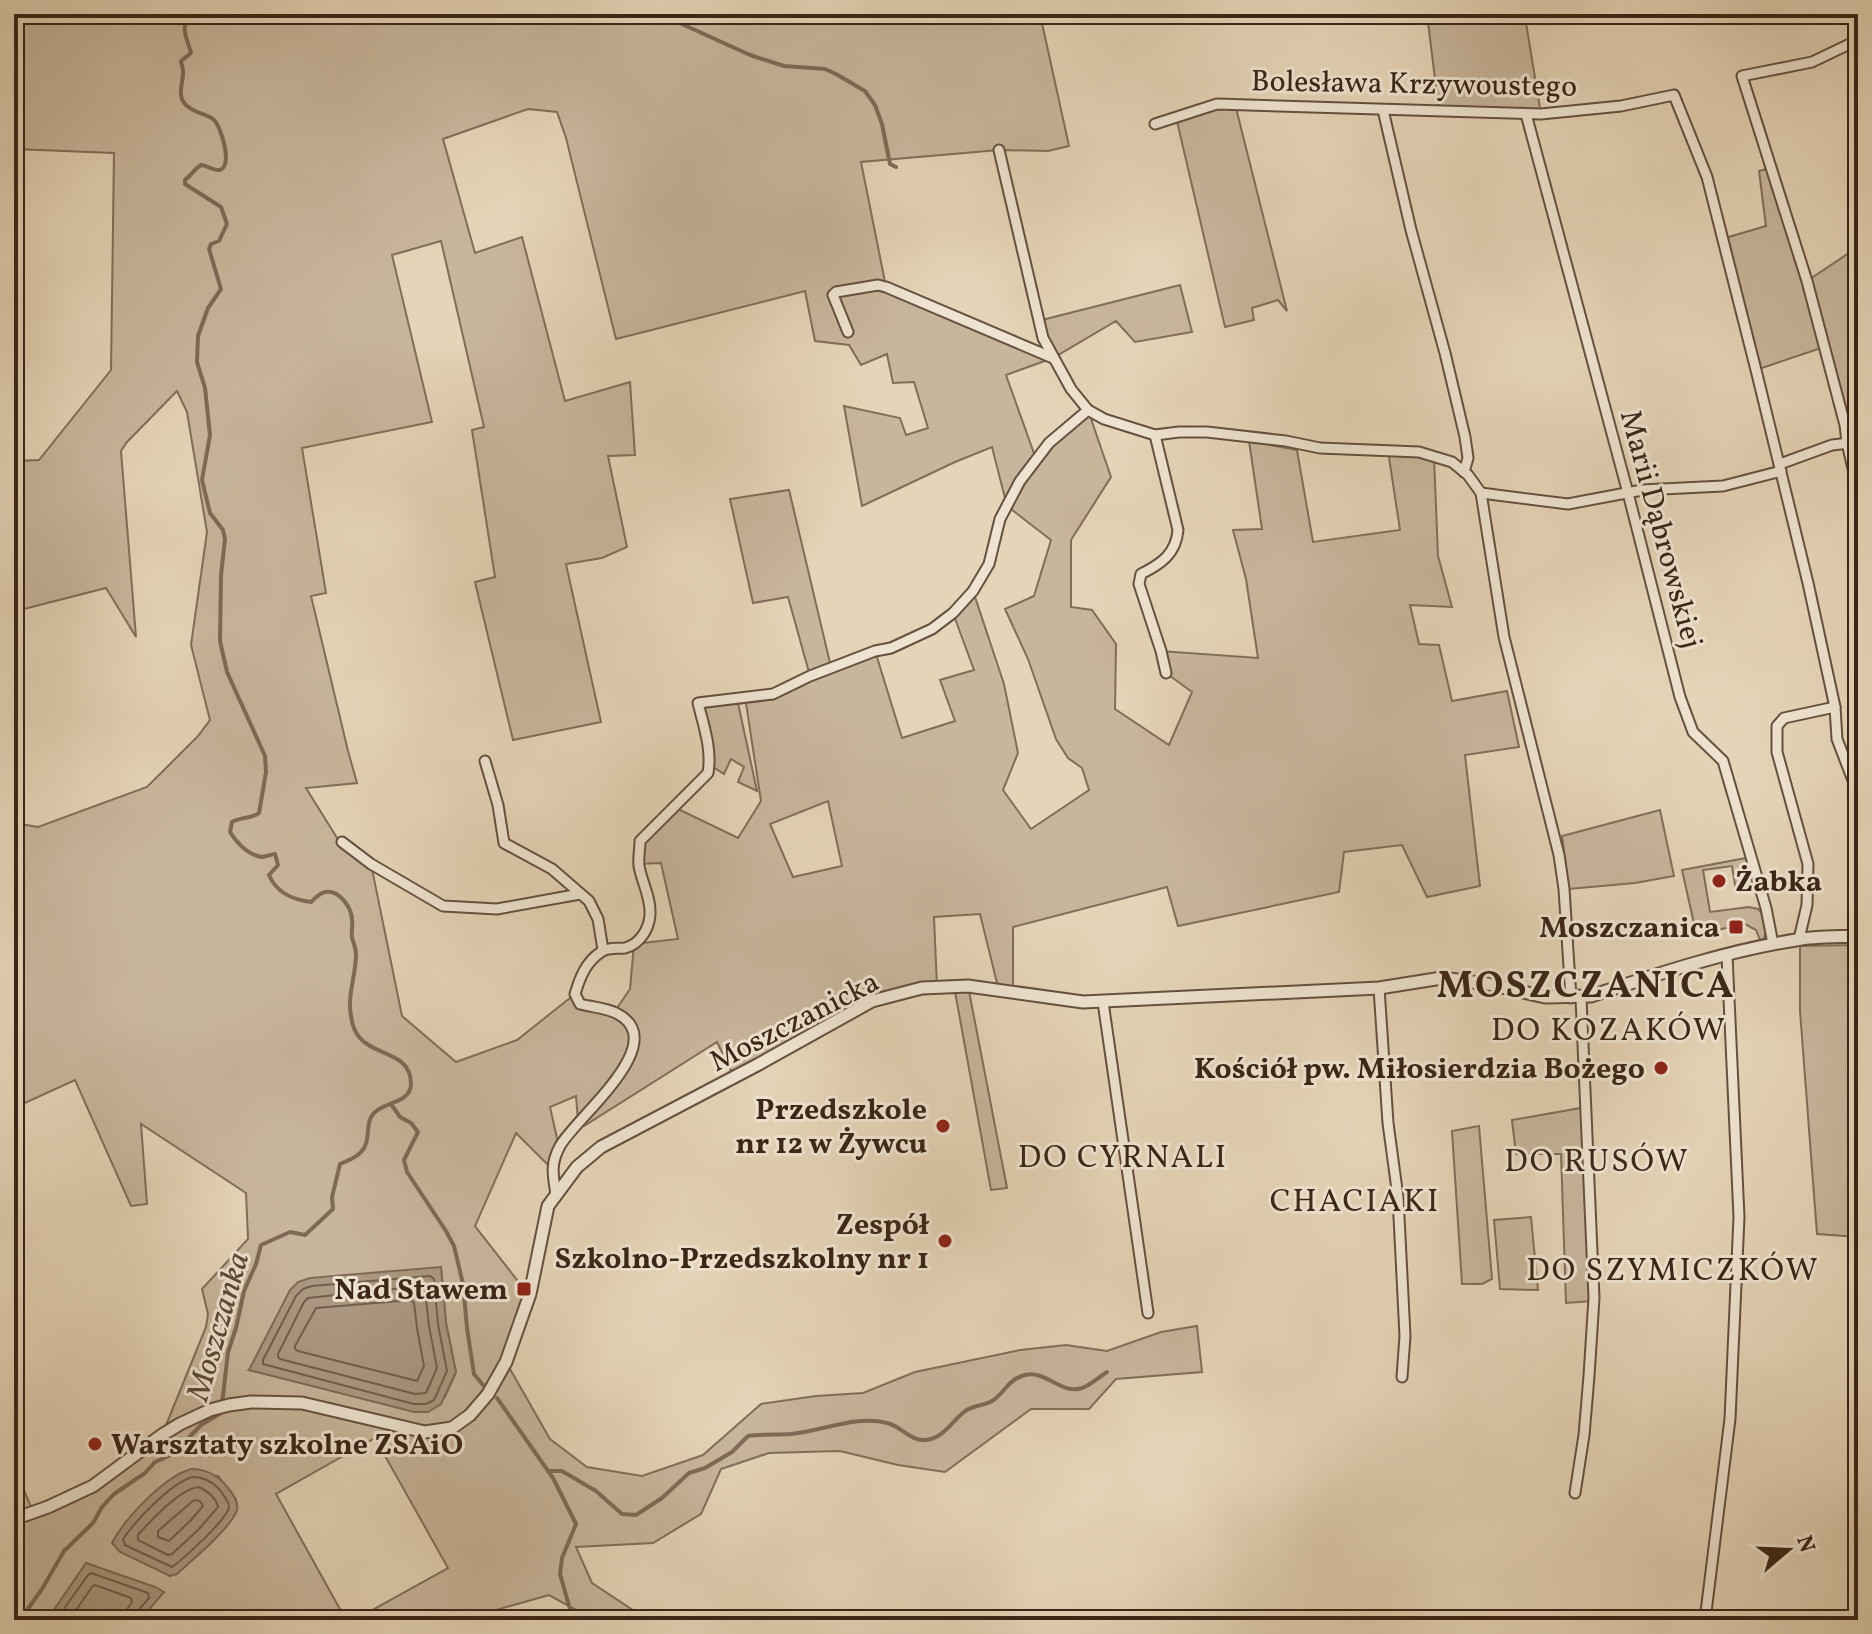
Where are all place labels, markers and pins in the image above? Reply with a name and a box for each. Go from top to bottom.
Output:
place label: Żabka [1735,862,1822,904]
marker: Żabka [1710,872,1728,890]
place label: Moszczanica [1539,908,1720,950]
marker: Moszczanica [1727,918,1745,936]
place label: Kościół pw. Miłosierdzia Bożego [1194,1049,1645,1091]
marker: Kościół pw. Miłosierdzia Bożego [1652,1059,1670,1077]
place label: Przedszkole nr 12 w Żywcu [735,1090,927,1166]
marker: Przedszkole nr 12 w Żywcu [934,1117,952,1135]
place label: Zespół Szkolno-Przedszkolny nr 1 [554,1205,930,1281]
marker: Zespół Szkolno-Przedszkolny nr 1 [936,1232,954,1250]
place label: Nad Stawem [335,1270,508,1312]
marker: Nad Stawem [515,1280,533,1298]
place label: Warsztaty szkolne ZSAiO [111,1425,463,1467]
marker: Warsztaty szkolne ZSAiO [86,1435,104,1453]

